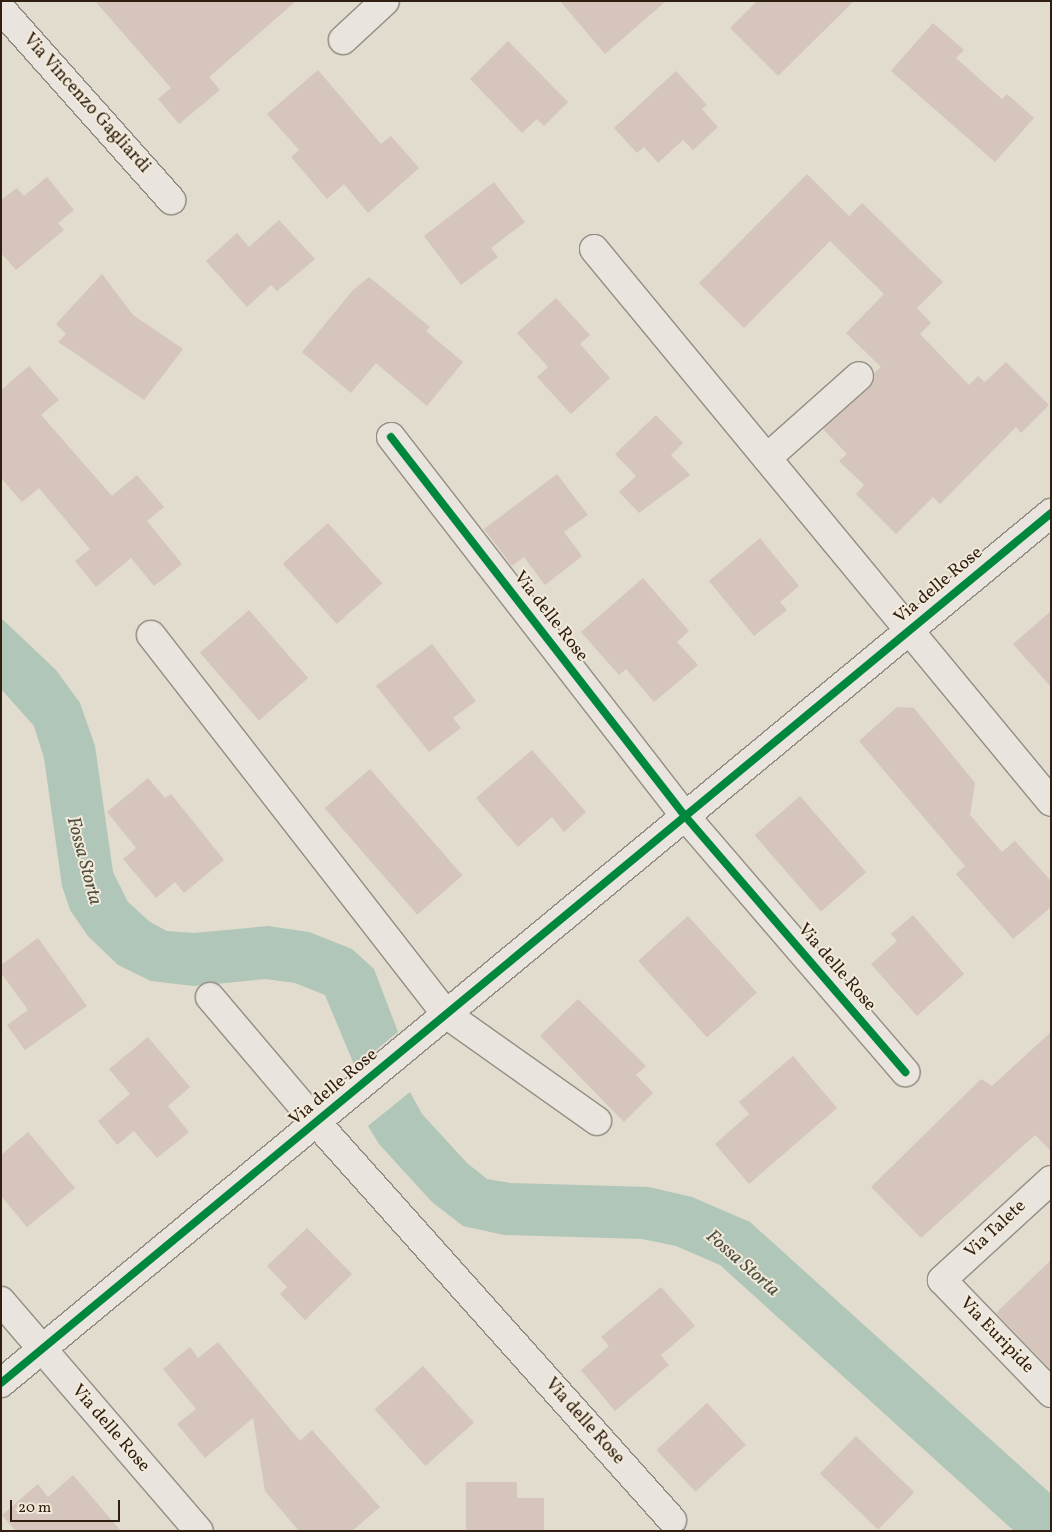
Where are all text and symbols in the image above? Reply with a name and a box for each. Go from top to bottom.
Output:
street label: Via Vincenzo Gagliardi [17,30,155,178]
street label: Via delle Rose [890,543,988,629]
street label: Via delle Rose [508,567,592,667]
water label: Fossa Storta [60,814,106,908]
street label: Via delle Rose [792,920,880,1016]
street label: Via delle Rose [285,1045,383,1131]
street label: Via Talete [961,1196,1031,1264]
water label: Fossa Storta [700,1226,784,1302]
street label: Via Euripide [954,1293,1038,1379]
street label: Via delle Rose [540,1374,628,1470]
street label: Via delle Rose [66,1381,154,1477]
scale bar [12,1490,122,1522]
text: 20 m [18,1498,51,1519]

